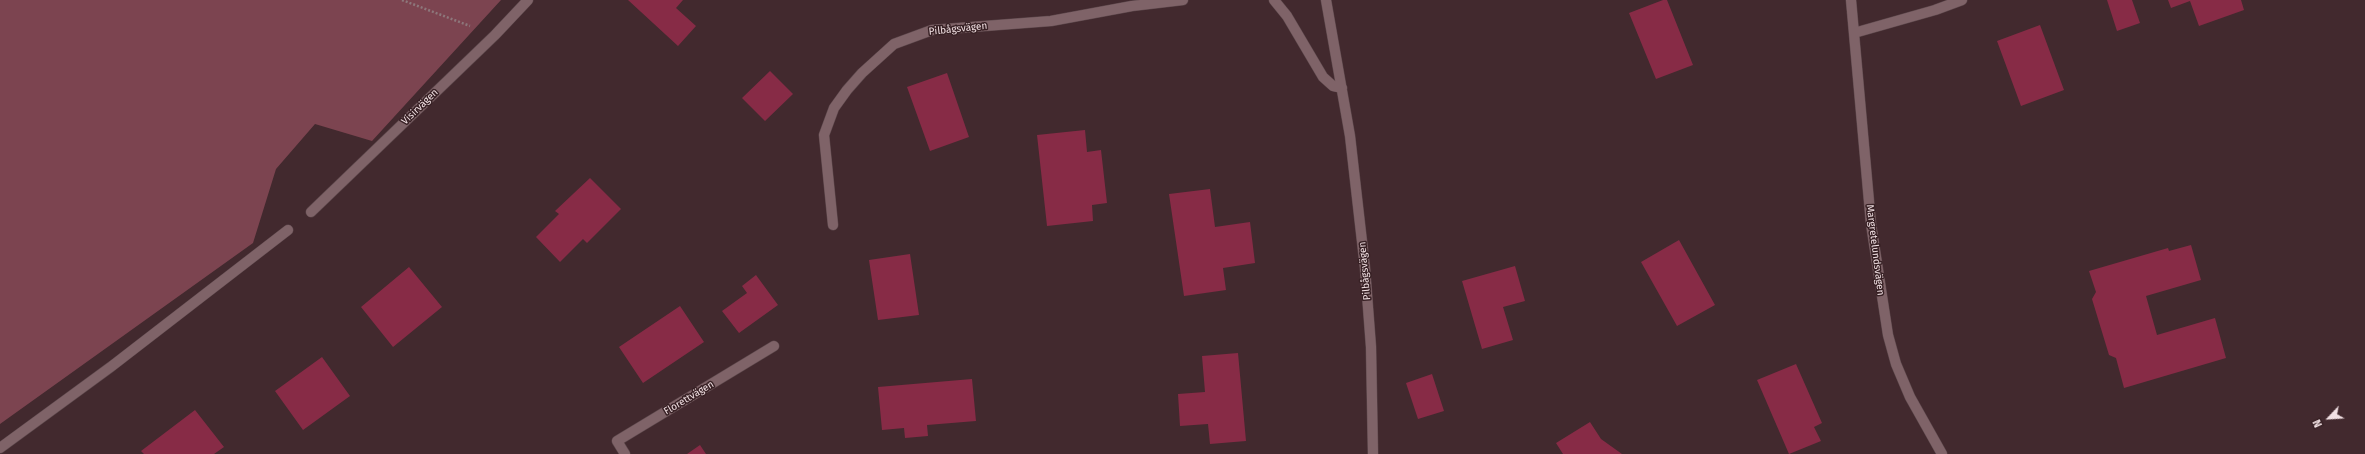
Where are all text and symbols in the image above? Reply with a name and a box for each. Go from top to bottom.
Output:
street label: Pilbågsvägen [928,20,988,38]
street label: Visirvägen [399,87,441,127]
street label: Margretelundsvägen [1863,204,1887,296]
street label: Pilbågsvägen [1356,241,1374,301]
street label: Florettvägen [662,378,716,418]
north arrow [2309,398,2349,438]
text: N [2310,417,2325,429]

